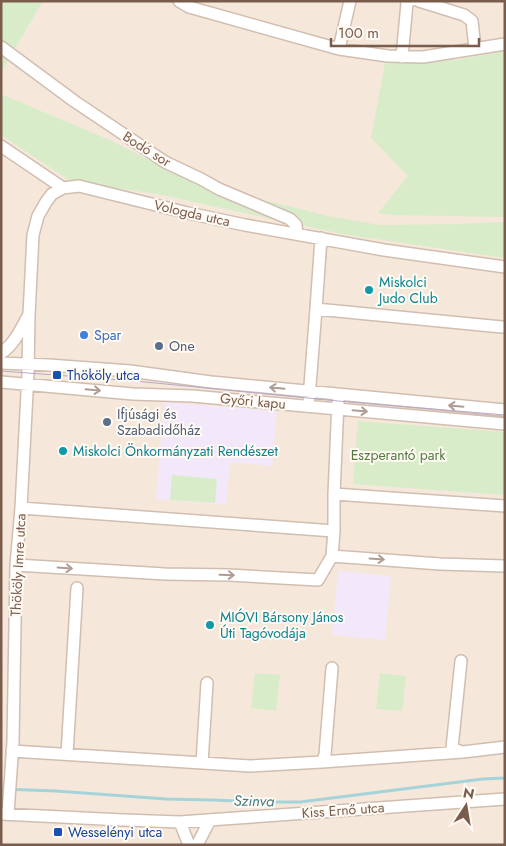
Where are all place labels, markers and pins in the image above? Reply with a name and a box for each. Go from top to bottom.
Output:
place label: Miskolci Judo Club [377,272,438,308]
marker: Miskolci Judo Club [363,284,375,296]
place label: Spar [94,325,121,345]
marker: Spar [78,329,90,341]
place label: One [169,336,195,356]
marker: One [153,340,165,352]
place label: Thököly utca [67,365,140,385]
marker: Thököly utca [51,369,63,381]
place label: Ifjúsági és Szabadidőház [117,404,201,440]
marker: Ifjúsági és Szabadidőház [101,416,113,428]
place label: Miskolci Önkormányzati Rendészet [73,441,278,461]
marker: Miskolci Önkormányzati Rendészet [57,445,69,457]
place label: MIÓVI Bársony János Úti Tagóvodája [220,607,344,643]
marker: MIÓVI Bársony János Úti Tagóvodája [204,619,216,631]
place label: Wesselényi utca [68,822,162,842]
marker: Wesselényi utca [52,826,64,838]

